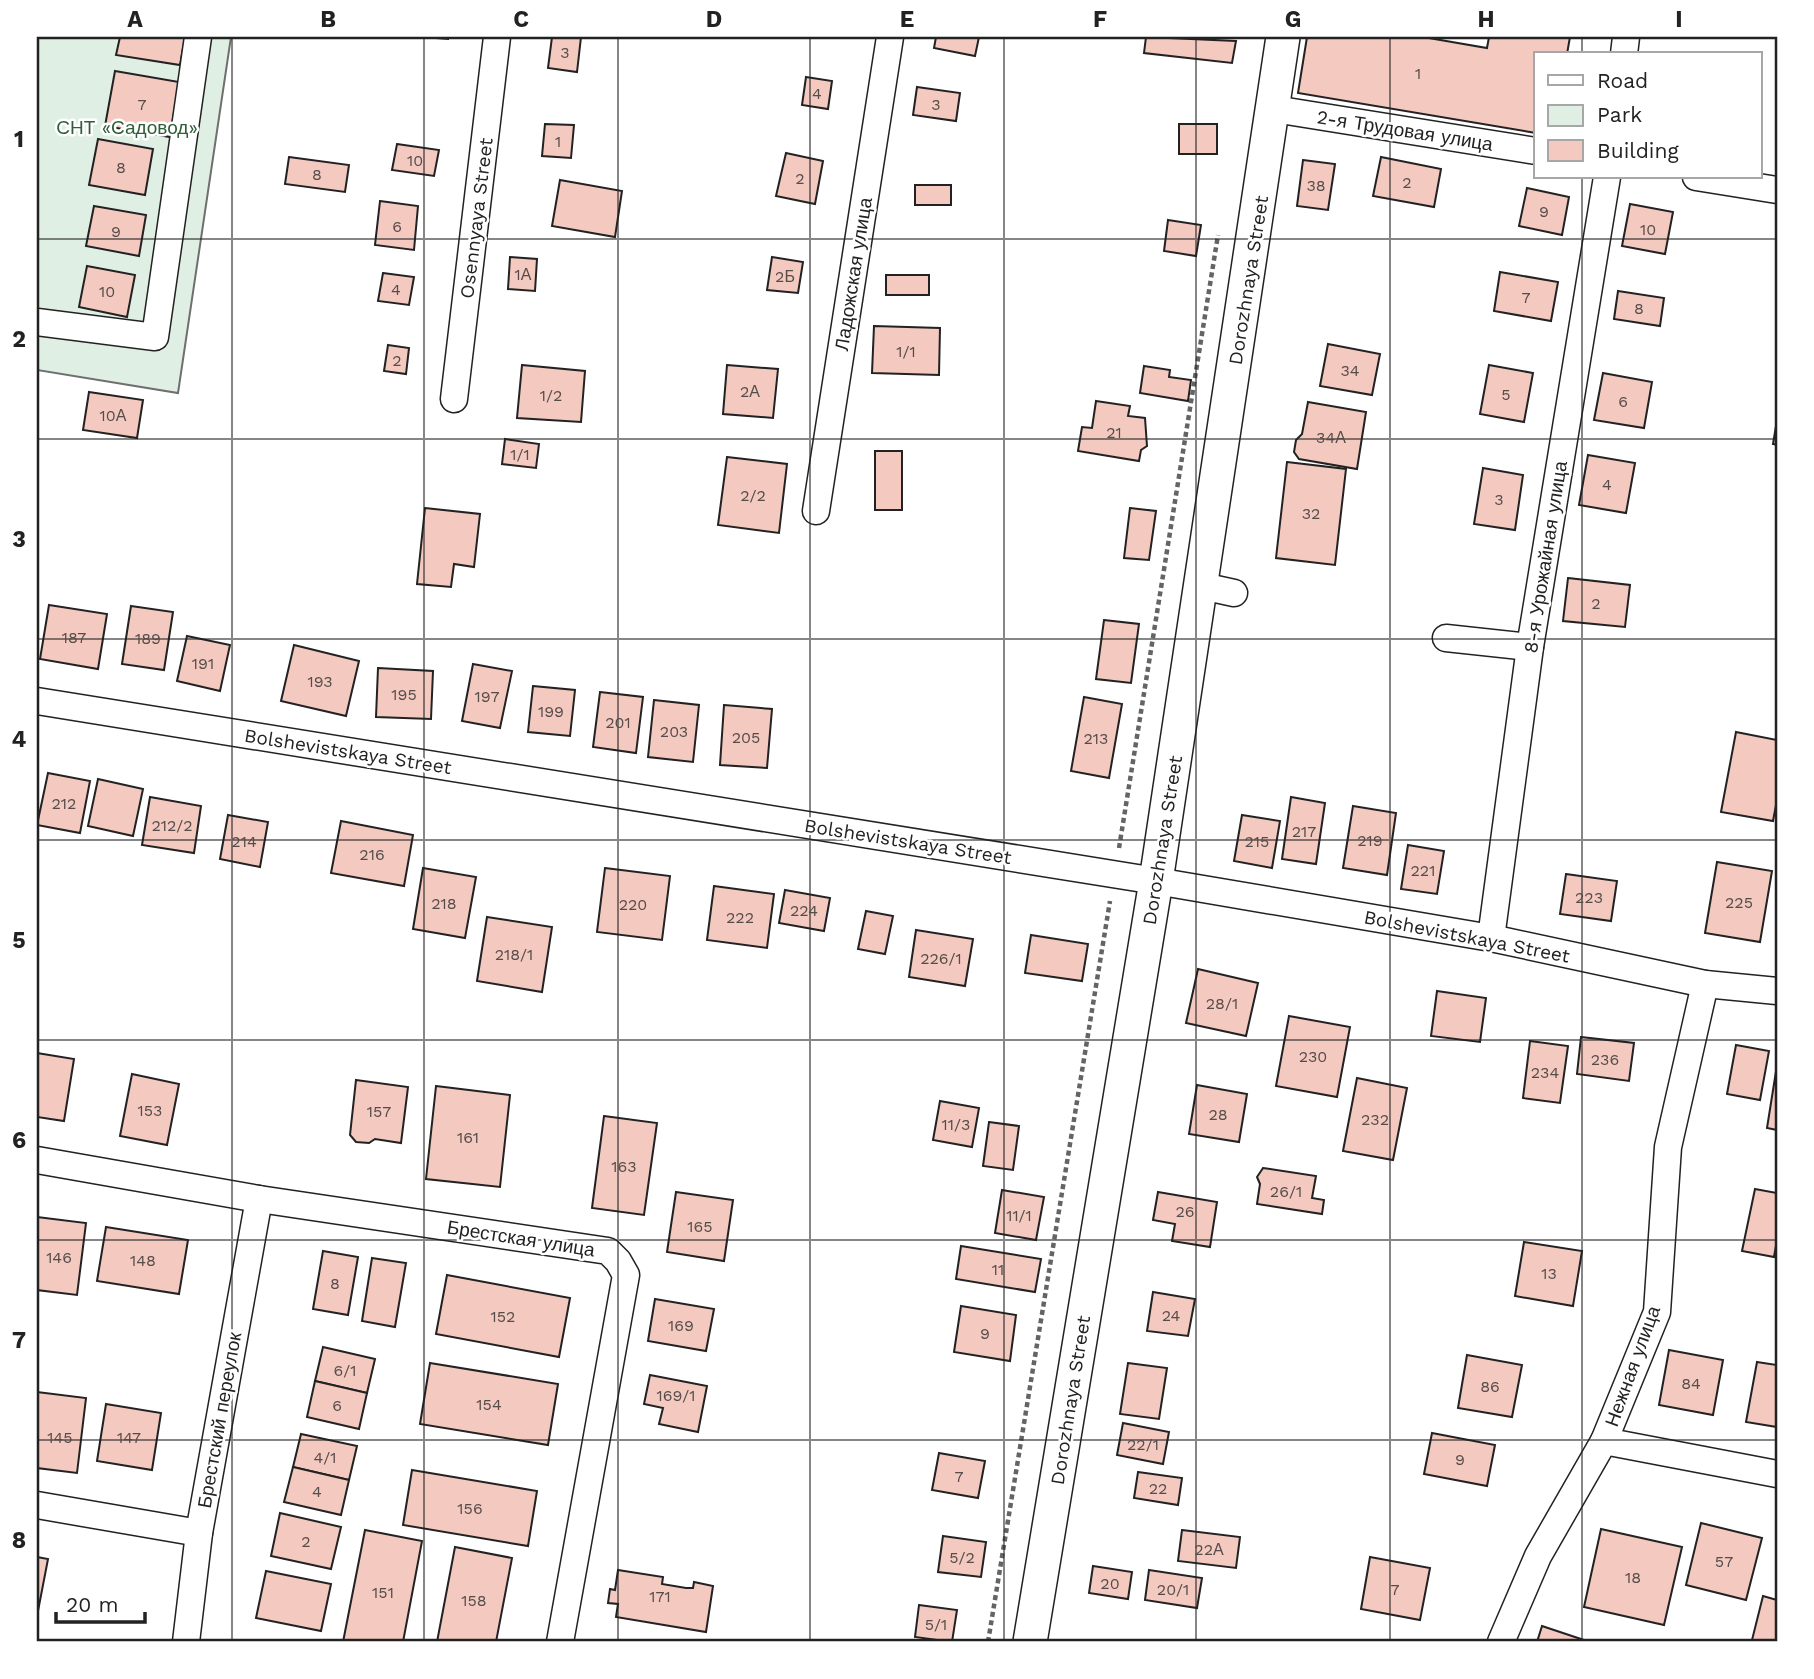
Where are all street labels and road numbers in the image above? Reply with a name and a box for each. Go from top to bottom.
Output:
street label: 2-я Трудовая улица [1315,105,1495,156]
street label: Osennyaya Street [455,136,498,300]
street label: Dorozhnaya Street [1224,194,1273,366]
street label: Ладожская улица [830,195,877,352]
street label: 8-я Урожайная улица [1519,459,1572,655]
street label: Bolshevistskaya Street [243,724,453,779]
street label: Dorozhnaya Street [1138,754,1187,926]
street label: Bolshevistskaya Street [803,814,1013,869]
street label: Bolshevistskaya Street [1362,905,1572,968]
street label: Брестская улица [445,1215,597,1262]
street label: Нежная улица [1600,1302,1665,1430]
street label: Dorozhnaya Street [1046,1314,1095,1486]
street label: Брестский переулок [193,1330,246,1510]

